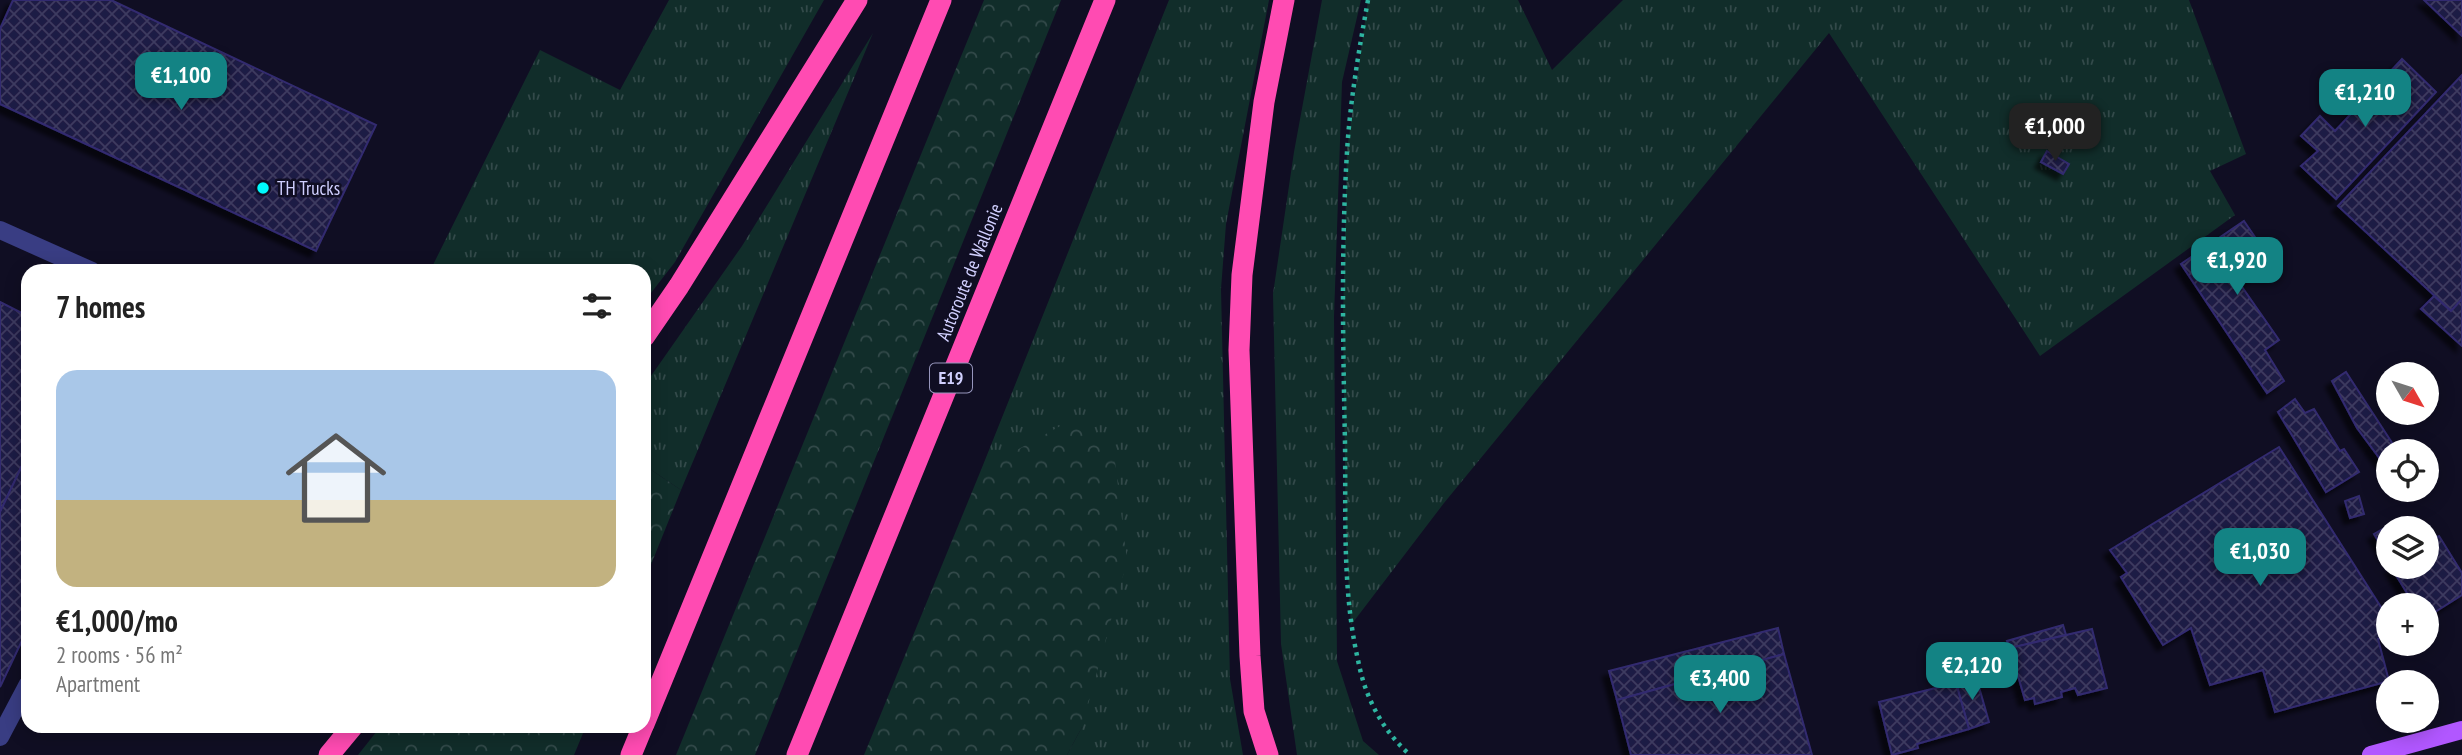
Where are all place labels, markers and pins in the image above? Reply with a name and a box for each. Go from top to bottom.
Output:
pin: €1,100 [124,52,238,112]
pin: €1,210 [2308,69,2422,129]
pin: €1,000 [1998,104,2112,163]
place label: TH Trucks [277,176,340,200]
marker: TH Trucks [255,180,271,196]
pin: €1,920 [2180,238,2294,297]
pin: €1,030 [2203,528,2317,588]
pin: €2,120 [1915,642,2029,702]
pin: €3,400 [1663,656,1777,715]

